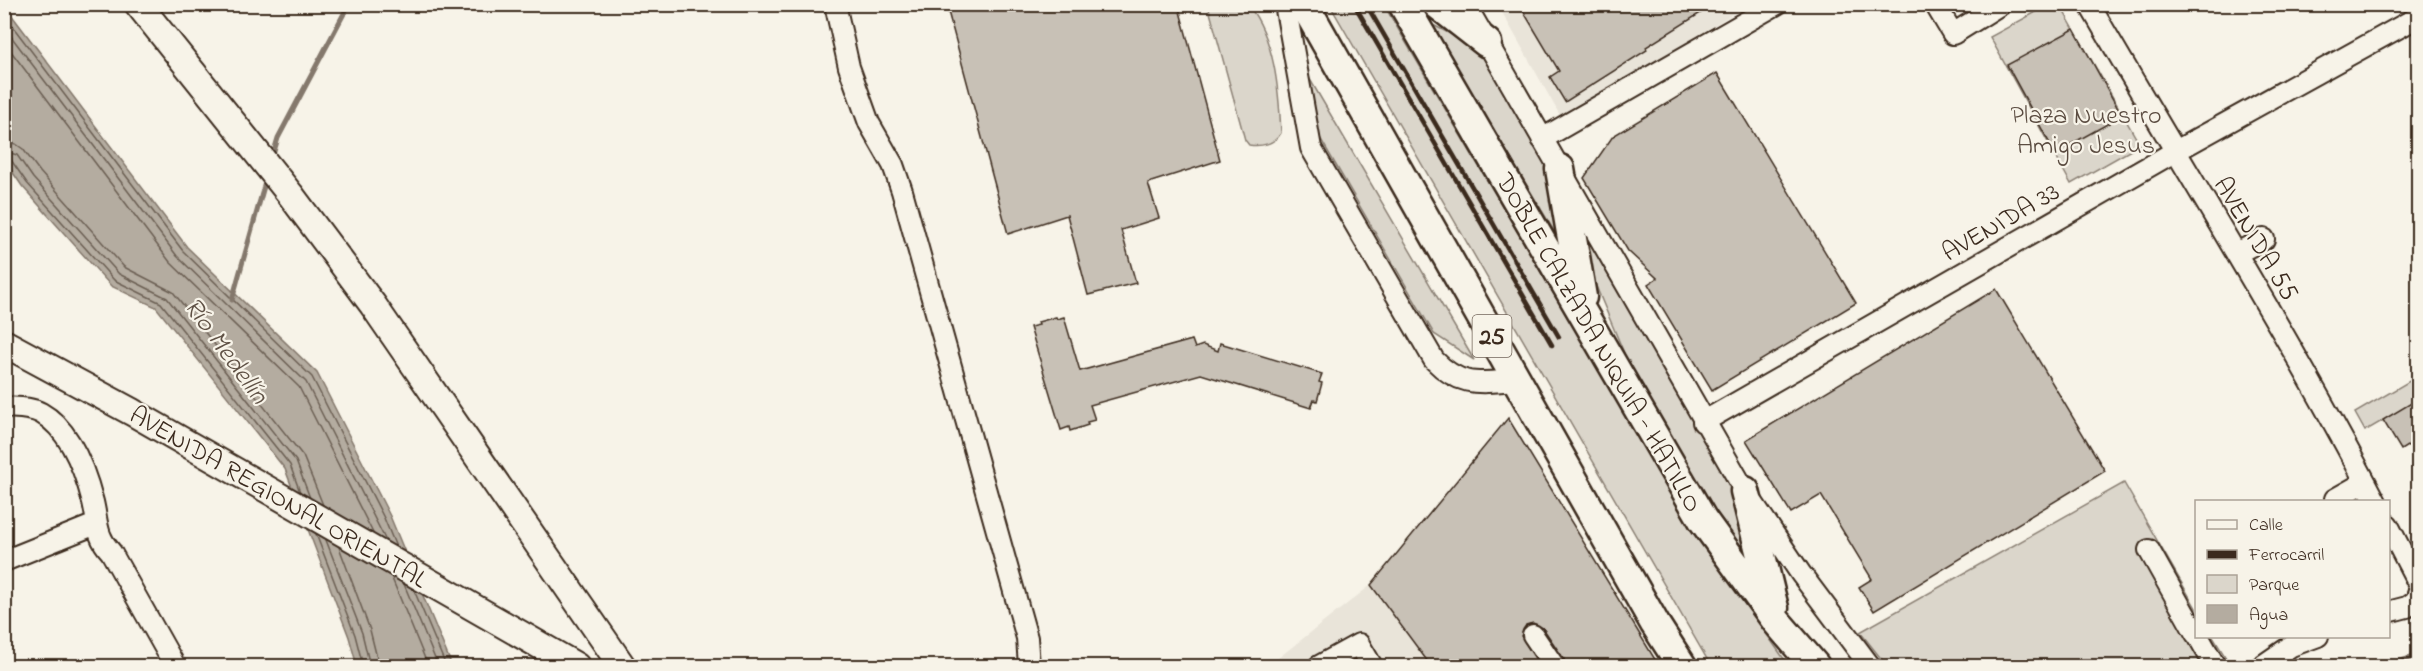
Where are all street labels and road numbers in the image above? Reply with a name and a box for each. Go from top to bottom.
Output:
street label: DOBLE CALZADA NIQUIA - HATILLO [1484,166,1710,520]
street label: AVENIDA 55 [2202,170,2307,309]
street label: AVENIDA 33 [1935,174,2068,273]
road number: 25 [1472,315,1512,357]
street label: AVENIDA REGIONAL ORIENTAL [121,398,434,600]

